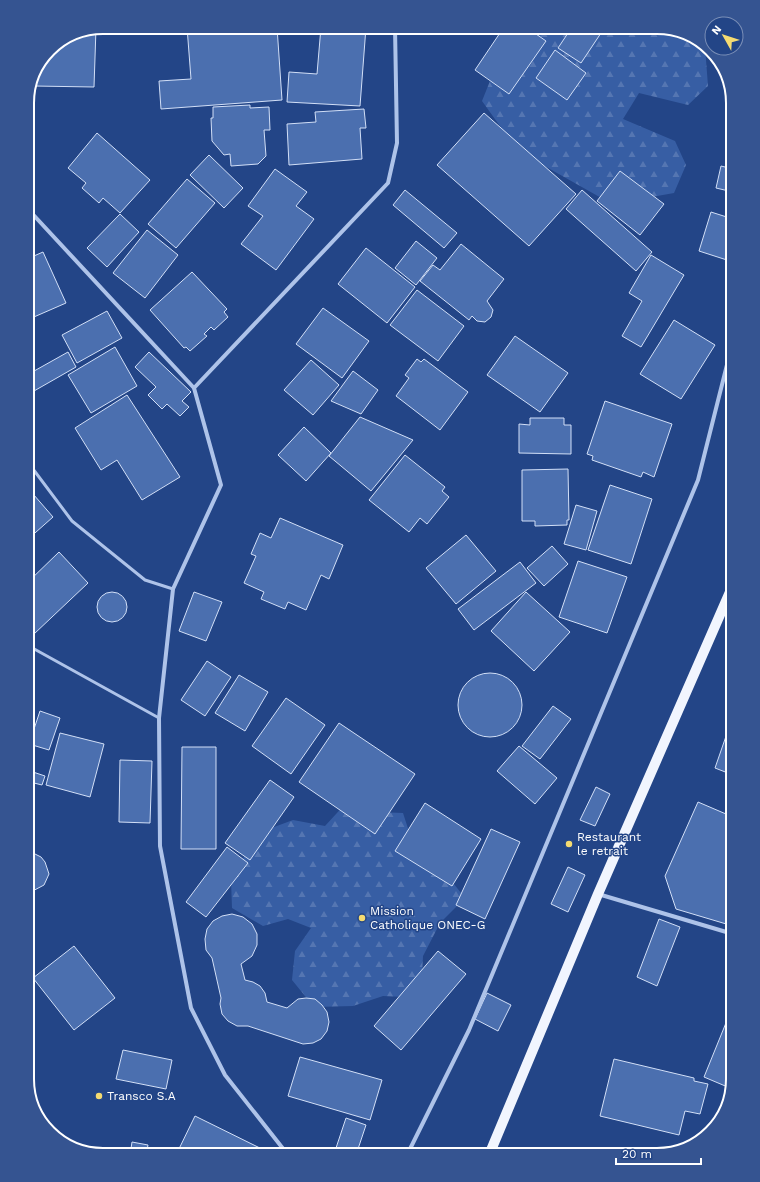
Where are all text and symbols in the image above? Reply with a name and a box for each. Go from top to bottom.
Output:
north arrow [704,16,744,56]
text: N [709,23,724,37]
place label: Restaurant le retrait [577,830,641,858]
marker: Restaurant le retrait [564,839,574,849]
place label: Mission Catholique ONEC-G [370,904,485,932]
marker: Mission Catholique ONEC-G [357,913,367,923]
place label: Transco S.A [107,1089,176,1103]
marker: Transco S.A [94,1091,104,1101]
scale bar [616,1140,701,1166]
text: 20 m [622,1147,652,1161]

